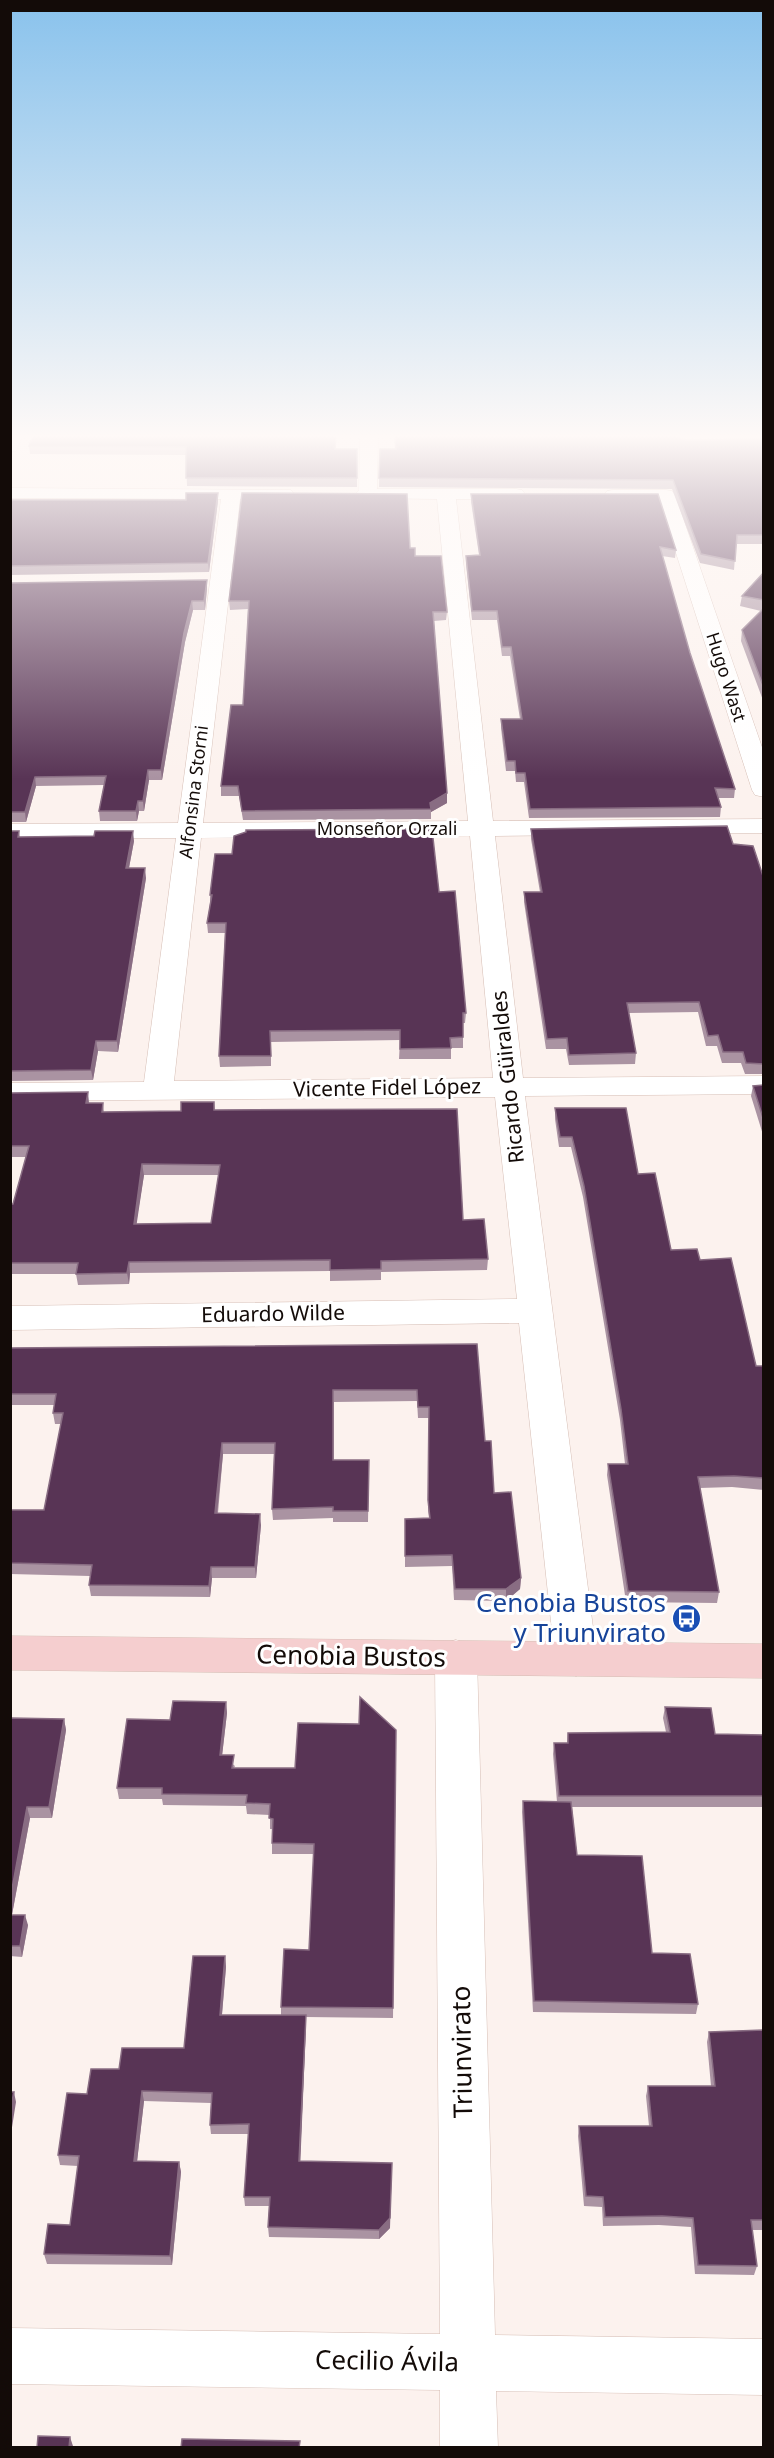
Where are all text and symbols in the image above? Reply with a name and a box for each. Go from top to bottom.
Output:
street label: Hugo Wast [701,629,753,725]
street label: Alfonsina Storni [173,724,213,860]
street label: Monseñor Orzali [317,816,457,840]
street label: Ricardo Güiraldes [484,989,530,1165]
street label: Vicente Fidel López [293,1071,481,1103]
street label: Eduardo Wilde [201,1298,345,1328]
place label: Cenobia Bustos y Triunvirato [476,1584,666,1650]
bus stop icon: Cenobia Bustos y Triunvirato [671,1602,703,1634]
street label: Cenobia Bustos [256,1635,446,1675]
street label: Triunvirato [442,1985,480,2119]
street label: Cecilio Ávila [315,2341,459,2379]

